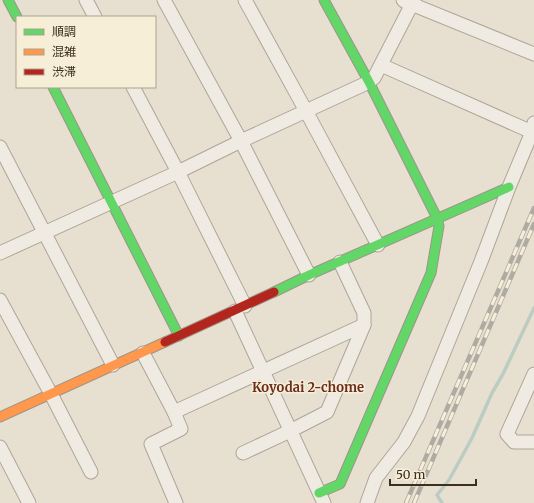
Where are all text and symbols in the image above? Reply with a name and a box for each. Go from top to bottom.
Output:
legend [16,16,156,88]
text: 順調 [52,24,76,39]
text: 混雑 [52,44,76,59]
text: 渋滞 [52,64,76,79]
district label: Koyodai 2-chome [252,379,364,396]
scale bar [390,461,476,487]
text: 50 m [396,467,425,482]

